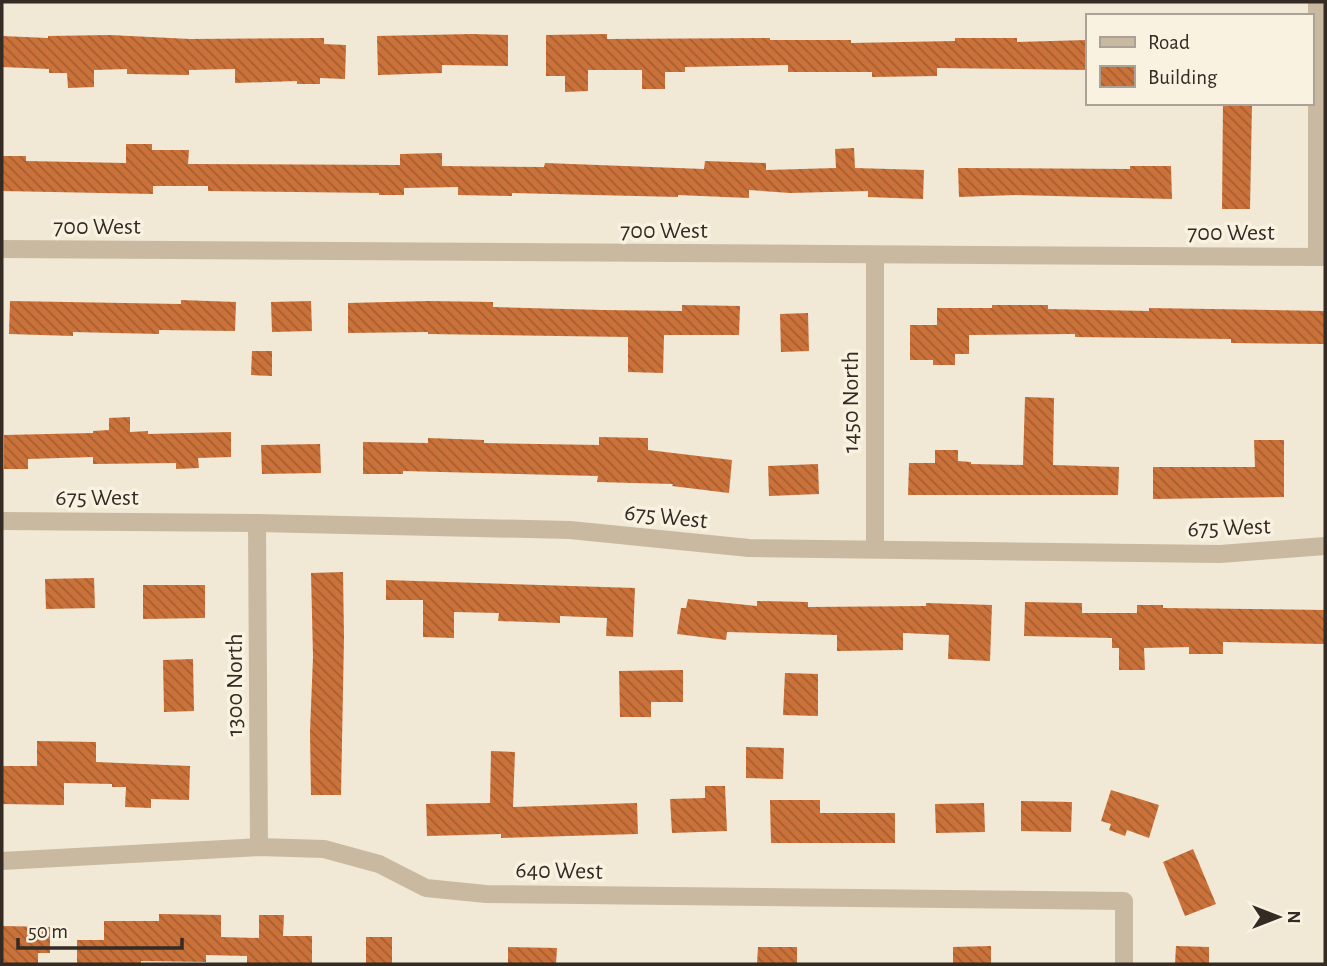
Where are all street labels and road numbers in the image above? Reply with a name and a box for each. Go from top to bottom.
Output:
street label: 700 West [53,215,141,239]
street label: 700 West [620,219,708,243]
street label: 700 West [1187,221,1275,245]
street label: 1450 North [839,351,863,453]
street label: 675 West [55,486,139,510]
street label: 675 West [623,501,709,533]
street label: 675 West [1187,515,1271,541]
street label: 1300 North [223,634,247,736]
street label: 640 West [515,858,603,884]

